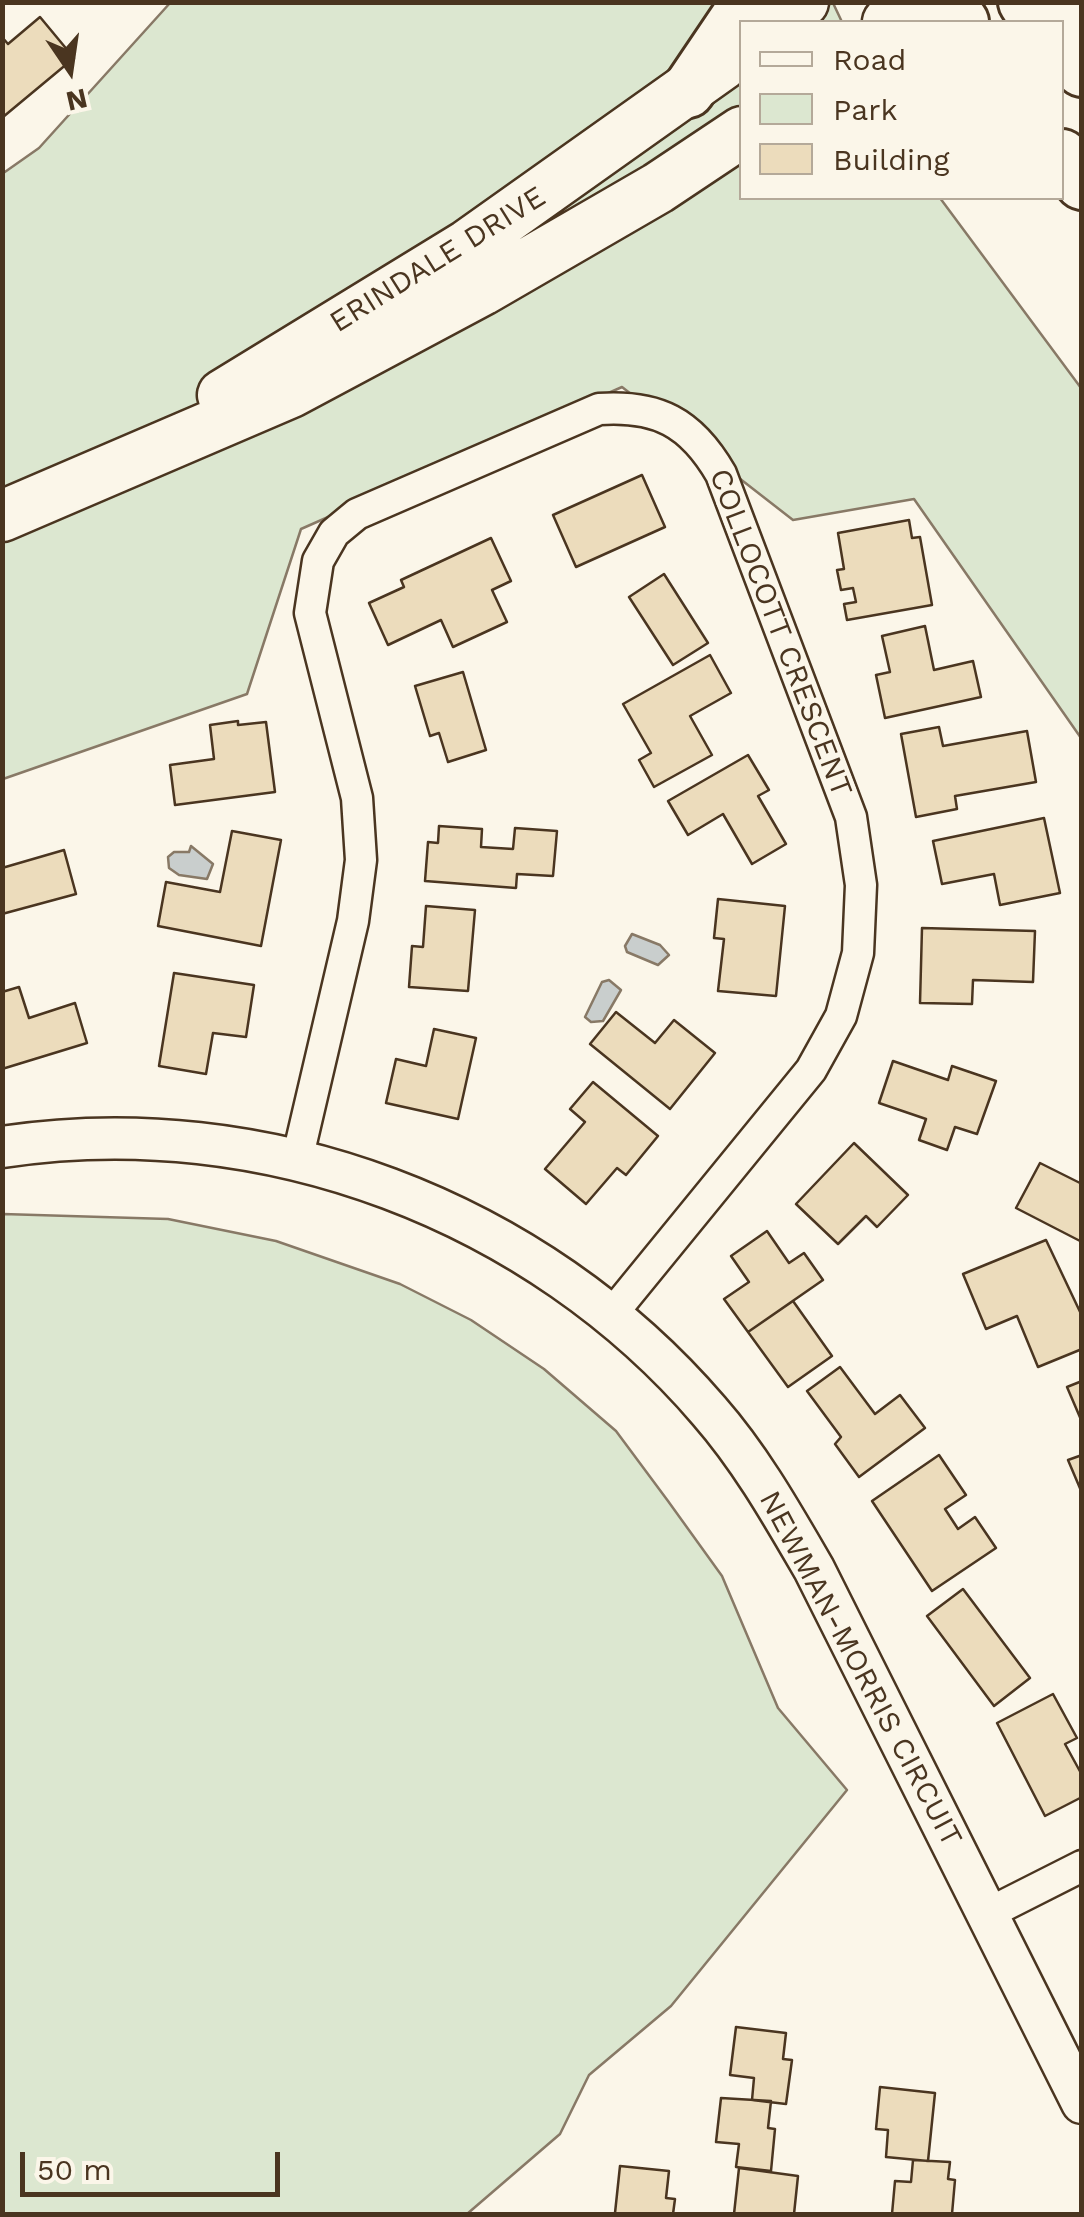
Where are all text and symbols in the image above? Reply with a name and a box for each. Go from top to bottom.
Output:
north arrow [20,20,120,120]
legend [739,20,1064,200]
text: Road [833,42,906,77]
text: N [63,81,91,118]
text: Park [833,92,898,127]
text: Building [833,142,950,177]
street label: ERINDALE DRIVE [324,179,552,341]
street label: COLLOCOTT CRESCENT [701,464,859,802]
street label: NEWMAN-MORRIS CIRCUIT [751,1485,969,1853]
scale bar [25,2132,285,2194]
text: 50 m [37,2152,112,2187]

